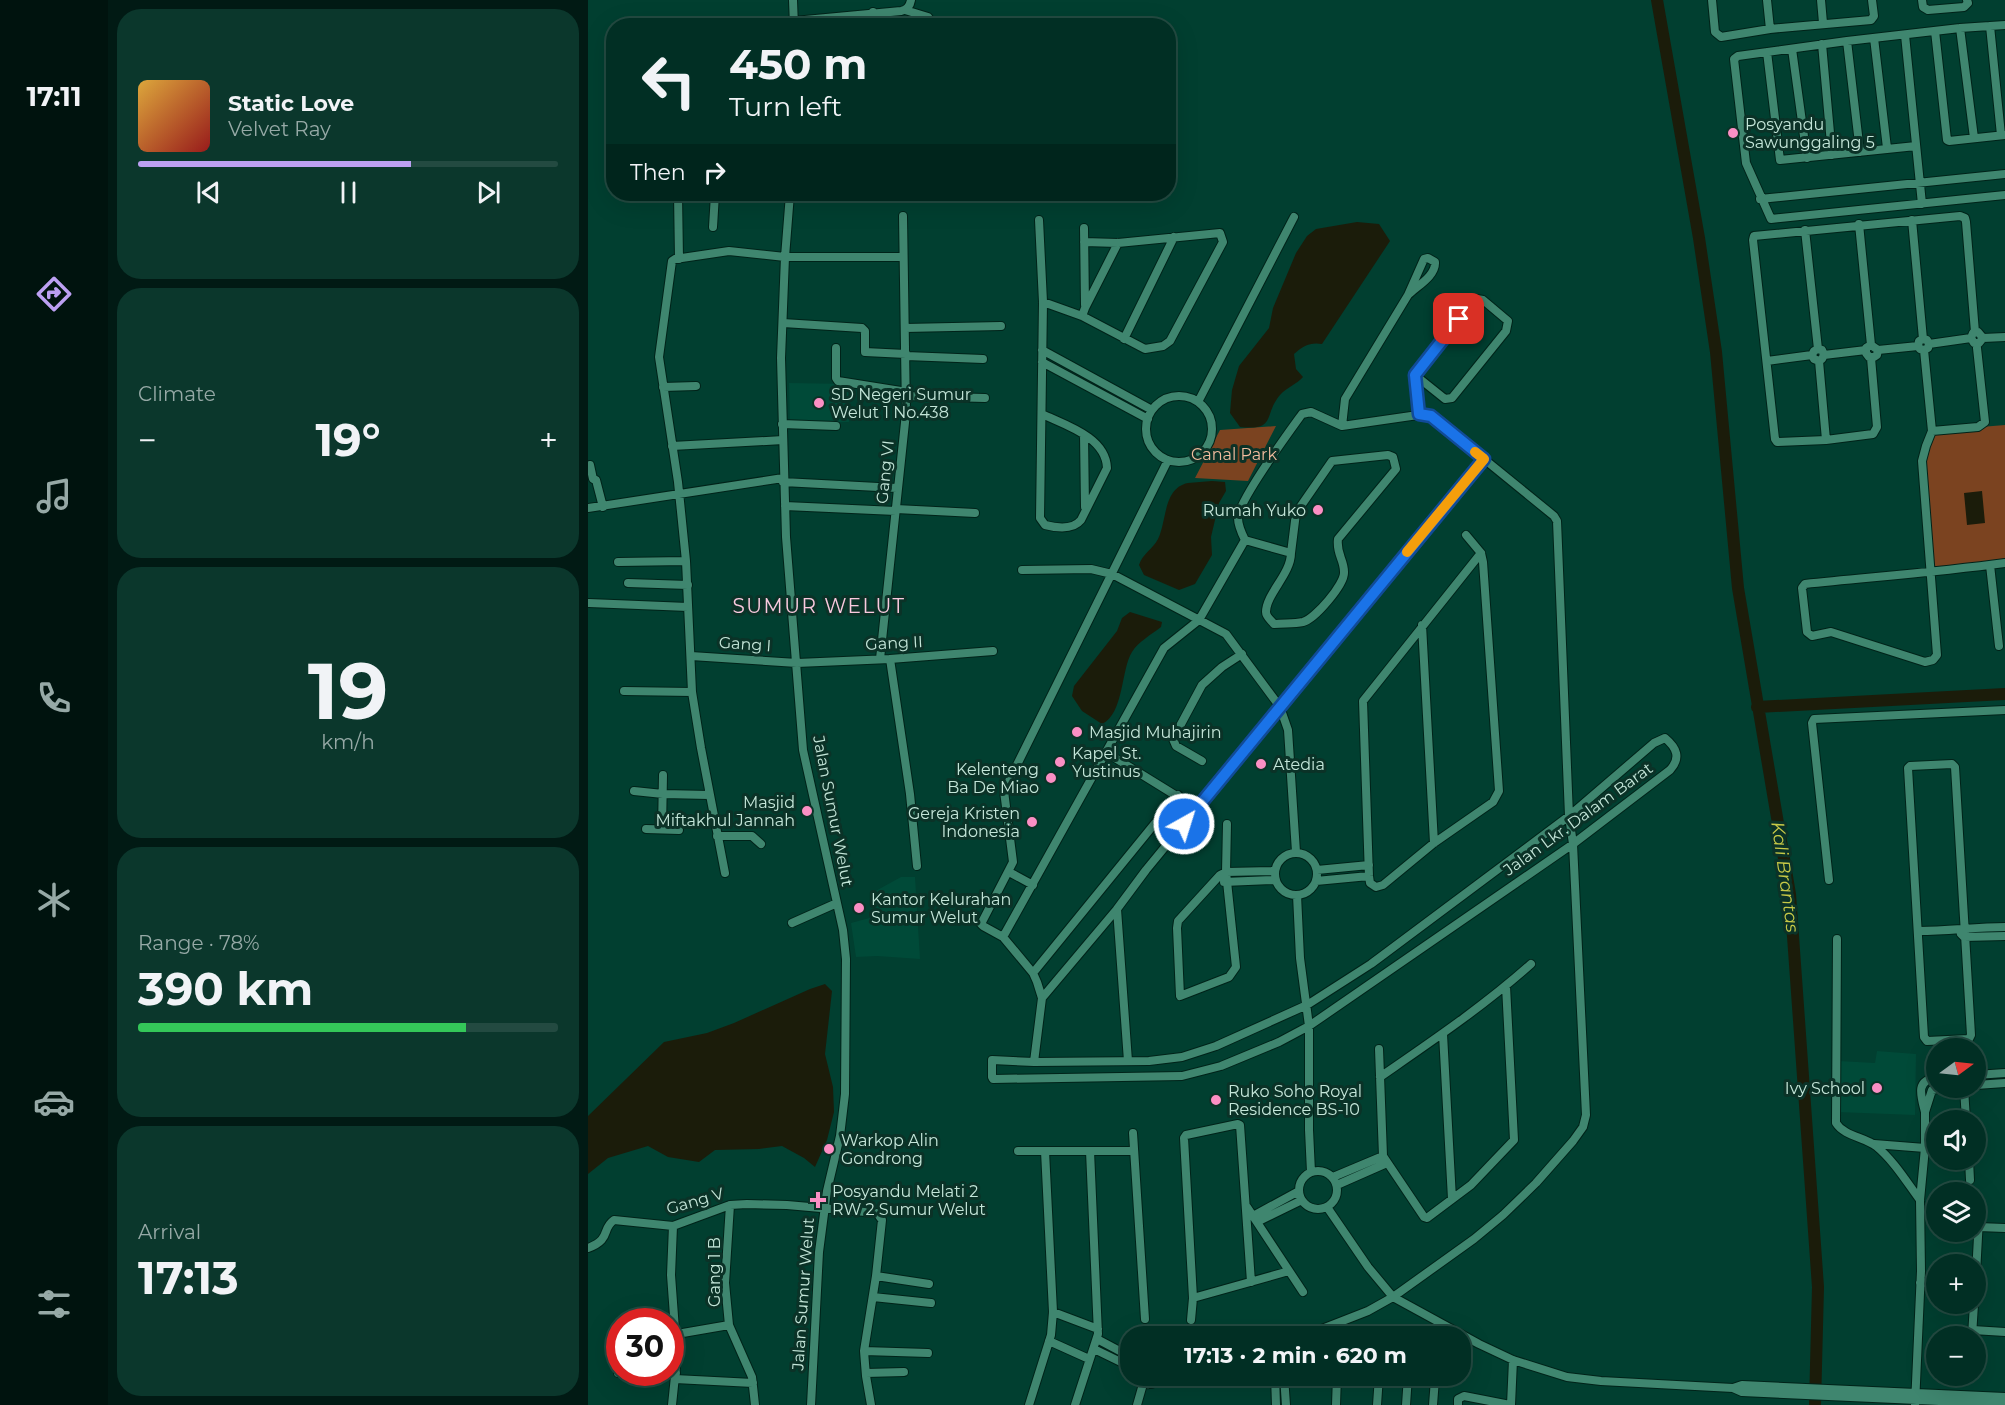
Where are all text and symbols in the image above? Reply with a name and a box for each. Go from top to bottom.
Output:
text: 450 m [729,38,867,90]
icon: left [630,42,708,120]
text: 17:11 [26,80,82,113]
text: Static Love [228,90,354,117]
text: Turn left [729,90,842,123]
place label: Posyandu Sawunggaling 5 [1745,115,1875,152]
text: Velvet Ray [228,117,331,141]
marker: Posyandu Sawunggaling 5 [1726,126,1740,140]
icon: right [698,156,731,189]
text: Then [630,159,686,186]
icon: previous [192,176,225,209]
icon: pause [332,176,365,209]
icon: next [472,176,505,209]
icon: directions [33,273,75,315]
pin [1433,293,1484,344]
icon: arrive [1442,302,1475,335]
text: Climate [138,382,216,406]
place label: SD Negeri Sumur Welut 1 No.438 [831,385,971,422]
marker: SD Negeri Sumur Welut 1 No.438 [812,396,826,410]
text: 19° [315,412,381,467]
text: − [138,420,157,460]
text: + [539,420,558,460]
street label: Gang VI [872,439,898,505]
park label: Canal Park [1191,445,1277,464]
icon: music [33,475,75,517]
place label: Rumah Yuko [1203,501,1306,520]
marker: Rumah Yuko [1311,503,1325,517]
district label: SUMUR WELUT [732,594,906,618]
street label: Gang II [865,632,923,654]
street label: Gang I [718,633,772,655]
text: 19 [308,643,388,739]
icon: phone [33,677,75,719]
place label: Masjid Muhajirin [1089,723,1222,742]
marker: Masjid Muhajirin [1070,725,1084,739]
text: km/h [321,730,375,754]
street label: Jalan Sumur Welut [809,733,857,889]
place label: Kapel St. Yustinus [1072,744,1142,781]
marker: Kapel St. Yustinus [1053,755,1067,769]
place label: Atedia [1273,755,1325,774]
marker: Atedia [1254,757,1268,771]
street label: Jalan Lkr. Dalam Barat [1499,758,1657,880]
place label: Kelenteng Ba De Miao [947,760,1039,797]
marker: Kelenteng Ba De Miao [1044,771,1058,785]
position arrow [1152,792,1216,856]
place label: Masjid Miftakhul Jannah [655,793,795,830]
marker: Masjid Miftakhul Jannah [800,804,814,818]
place label: Gereja Kristen Indonesia [908,804,1020,841]
marker: Gereja Kristen Indonesia [1025,815,1039,829]
water label: Kali Brantas [1766,820,1804,934]
icon: climate [33,879,75,921]
place label: Kantor Kelurahan Sumur Welut [871,890,1011,927]
marker: Kantor Kelurahan Sumur Welut [852,901,866,915]
text: Range · 78% [138,931,260,955]
text: 390 km [138,961,313,1016]
north arrow [1926,1038,1986,1098]
map controls [1926,1038,1986,1386]
place label: Ivy School [1785,1079,1865,1098]
icon: car [33,1081,75,1123]
marker: Ivy School [1870,1081,1884,1095]
place label: Ruko Soho Royal Residence BS-10 [1228,1082,1362,1119]
marker: Ruko Soho Royal Residence BS-10 [1209,1093,1223,1107]
button: sound [1926,1110,1986,1170]
place label: Warkop Alin Gondrong [841,1131,939,1168]
marker: Warkop Alin Gondrong [822,1142,836,1156]
place label: Posyandu Melati 2 RW 2 Sumur Welut [832,1182,986,1219]
button: layers [1926,1182,1986,1242]
street label: Gang V [664,1184,727,1218]
marker: Posyandu Melati 2 RW 2 Sumur Welut [809,1191,827,1209]
street label: Jalan Sumur Welut [788,1216,818,1372]
text: Arrival [138,1220,201,1244]
street label: Gang 1 B [705,1237,724,1307]
text: 17:13 [138,1250,239,1305]
button: + [1926,1254,1986,1314]
icon: filters [33,1283,75,1325]
speed limit sign: 30 [606,1308,684,1386]
button: − [1926,1326,1986,1386]
text: 17:13 · 2 min · 620 m [1184,1342,1407,1369]

